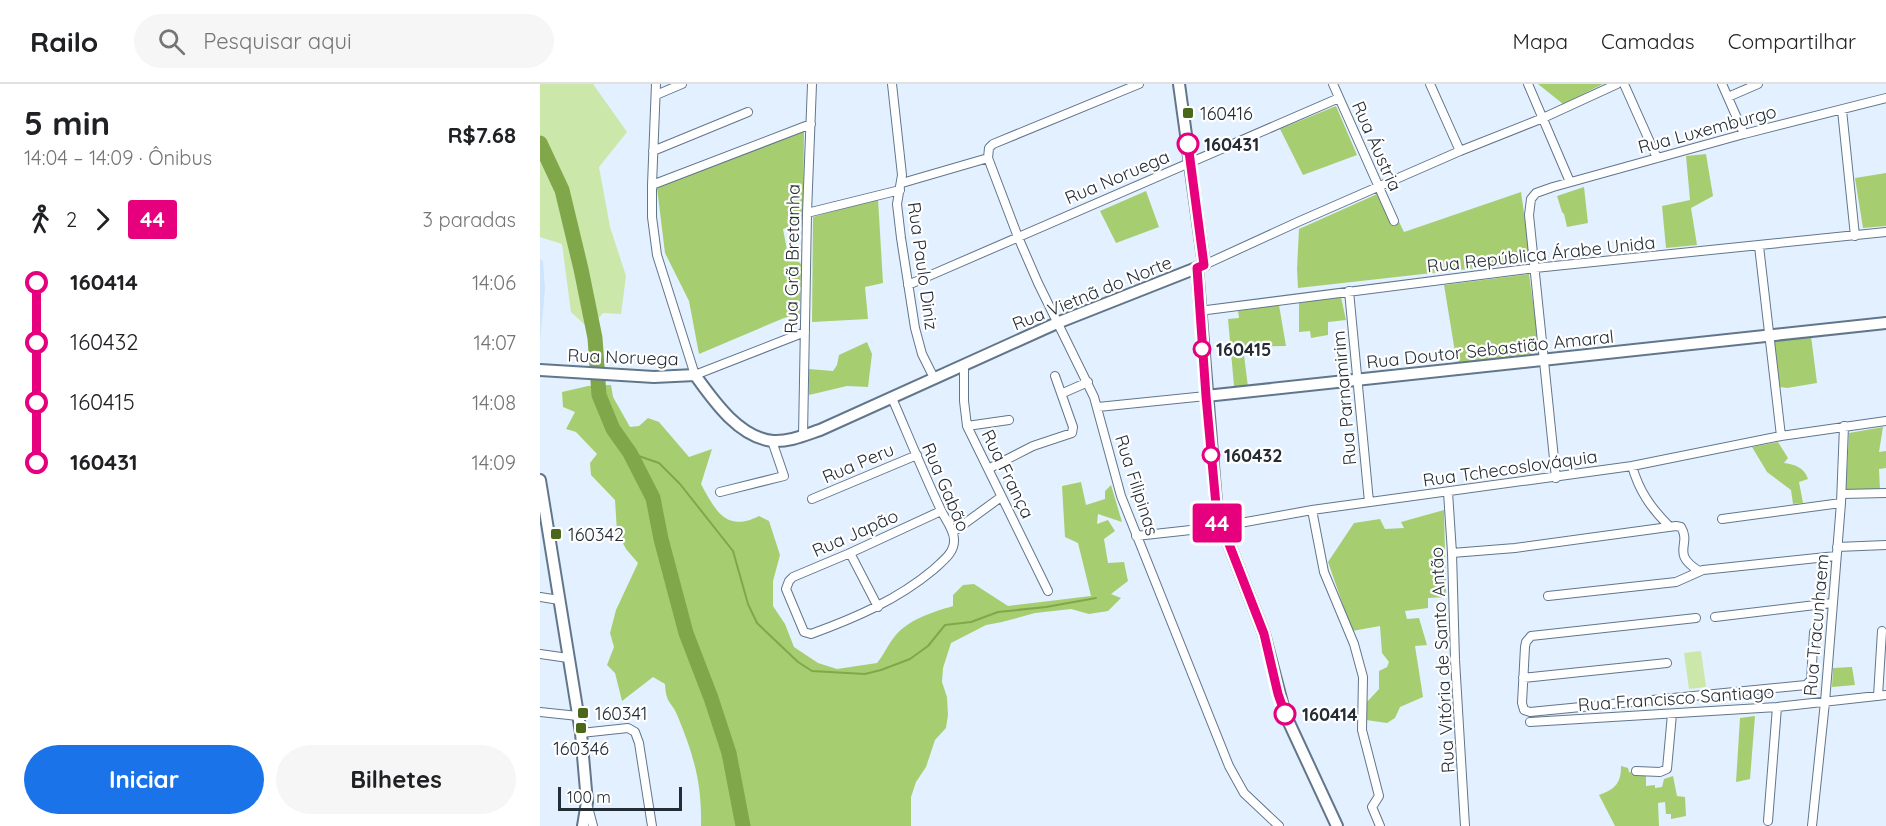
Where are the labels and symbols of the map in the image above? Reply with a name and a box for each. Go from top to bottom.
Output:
street label: Rua Áustria [1347,97,1407,195]
street label: Rua Luxemburgo [1635,99,1779,159]
place label: 160416 [1200,102,1253,125]
marker: 160416 [1181,106,1195,120]
marker: 160431 [1177,133,1199,155]
place label: 160431 [1204,133,1259,156]
street label: Rua Noruega [1061,145,1173,209]
street label: Rua Grã Bretanha [779,184,805,334]
street label: Rua Paulo Diniz [903,201,943,331]
street label: Rua República Árabe Unida [1426,231,1656,277]
street label: Rua Vietnã do Norte [1009,250,1175,336]
street label: Rua Doutor Sebastião Amaral [1365,325,1615,373]
street label: Rua Parnamirim [1327,330,1361,466]
place label: 160415 [1216,338,1271,361]
marker: 160415 [1193,340,1211,358]
street label: Rua Noruega [567,344,679,370]
street label: Rua França [977,426,1039,522]
street label: Rua Filipinas [1110,432,1164,538]
street label: Rua Peru [819,438,897,488]
street label: Rua Gabão [917,439,975,535]
place label: 160432 [1224,444,1283,467]
street label: Rua Tchecoslováquia [1421,444,1599,492]
marker: 160432 [1202,446,1220,464]
street label: Rua Japão [808,504,902,562]
line badge: 44 [1190,504,1244,542]
place label: 160342 [568,523,624,546]
marker: 160342 [549,527,563,541]
street label: Rua Vitória de Santo Antão [1425,546,1459,774]
street label: Rua Tracunhaem [1798,553,1834,697]
street label: Rua Francisco Santiago [1577,680,1775,716]
place label: 160341 [595,702,648,725]
marker: 160414 [1274,703,1296,725]
place label: 160414 [1302,703,1358,726]
marker: 160341 [576,706,590,720]
marker: 160346 [574,721,588,735]
place label: 160346 [553,737,609,760]
scale bar [558,784,682,812]

